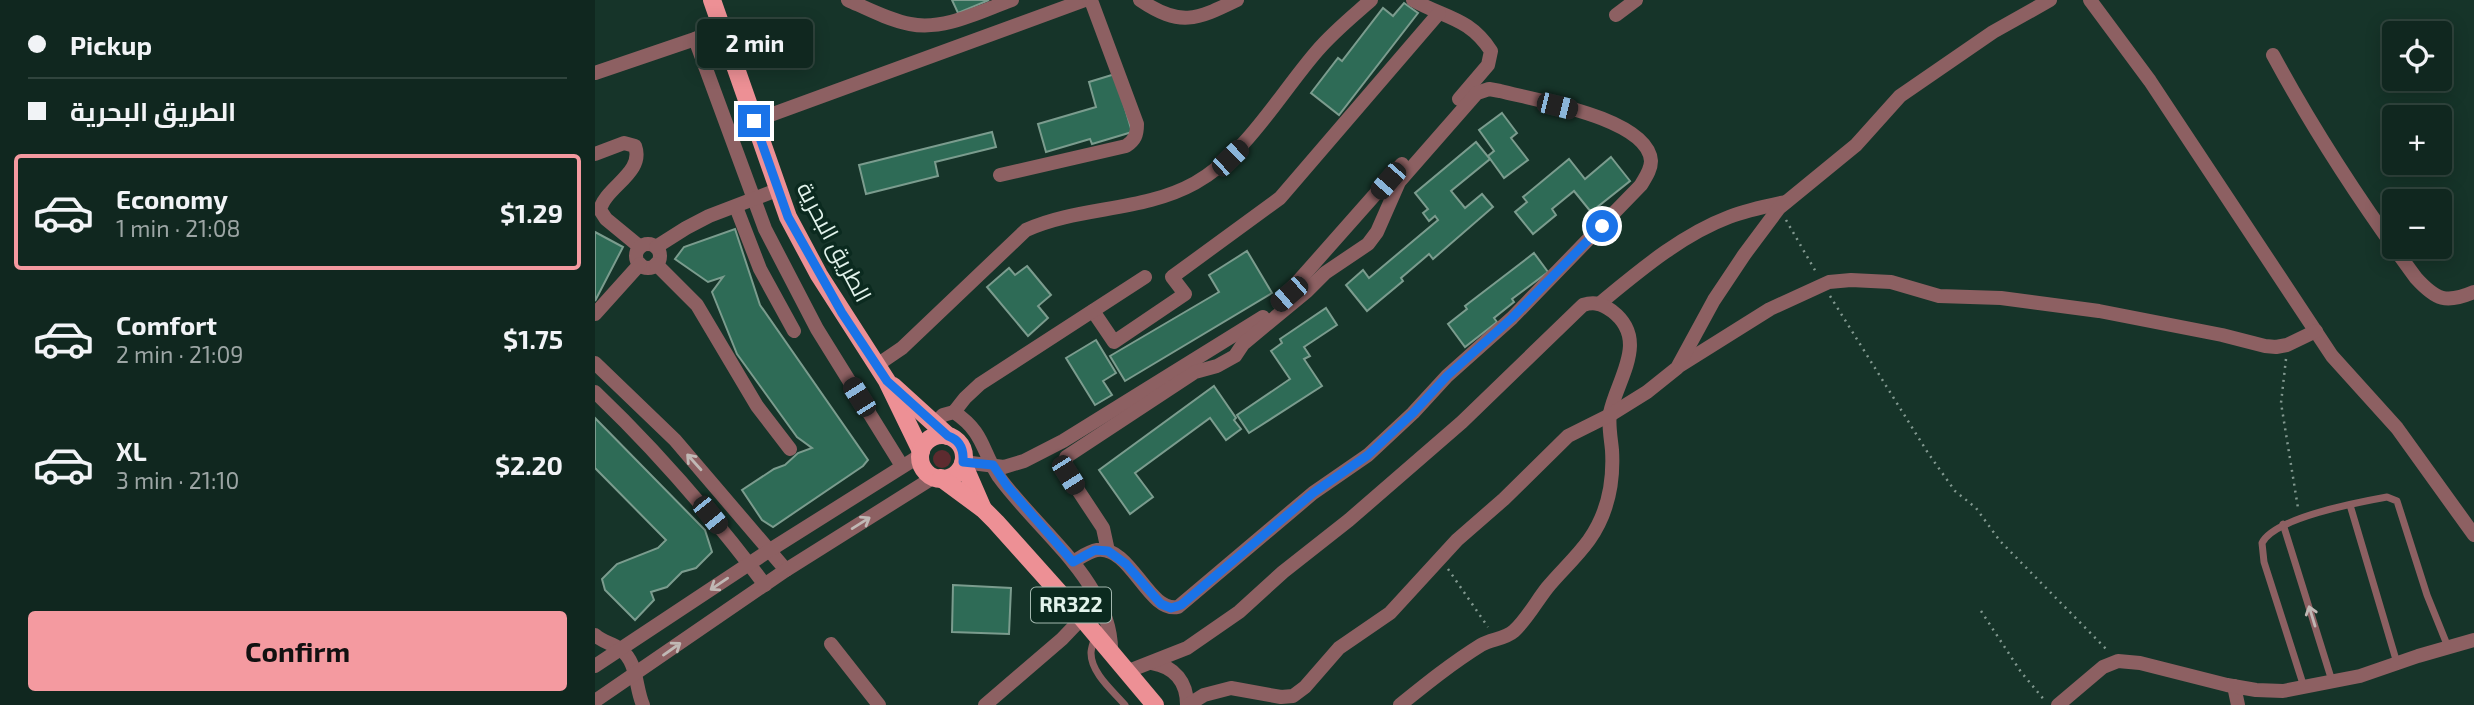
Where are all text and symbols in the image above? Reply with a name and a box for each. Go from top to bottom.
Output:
callout: 2 min [696,19,812,68]
map controls [2382,21,2452,259]
button: locate [2382,21,2452,91]
text: Pickup [70,29,152,60]
text: 2 min [726,29,784,57]
car [1535,91,1580,121]
text: الطريق البحرية [70,95,236,126]
route end [738,105,770,137]
button: + [2382,105,2452,175]
car [1208,136,1253,180]
car [1367,158,1410,204]
street label: الطريق البحرية [791,177,878,307]
icon: car [32,181,95,244]
text: Economy [116,183,228,214]
button: − [2382,189,2452,259]
text: $1.29 [500,197,563,228]
route start [1586,210,1618,242]
text: 1 min · 21:08 [116,214,241,242]
car [1267,272,1312,316]
icon: car [32,307,95,370]
text: Comfort [116,309,217,340]
text: $1.75 [503,323,563,354]
text: 2 min · 21:09 [116,340,244,368]
car [839,374,880,420]
icon: car [32,433,95,496]
text: XL [116,435,147,466]
text: $2.20 [495,449,563,480]
car [1048,452,1089,498]
one-way arrow [686,453,702,471]
text: 3 min · 21:10 [116,466,239,494]
car [689,492,732,538]
one-way arrow [851,515,870,530]
one-way arrow [710,577,729,592]
road number: RR322 [1031,588,1111,622]
one-way arrow [2305,606,2318,628]
button: Confirm [28,611,567,691]
one-way arrow [662,642,681,656]

